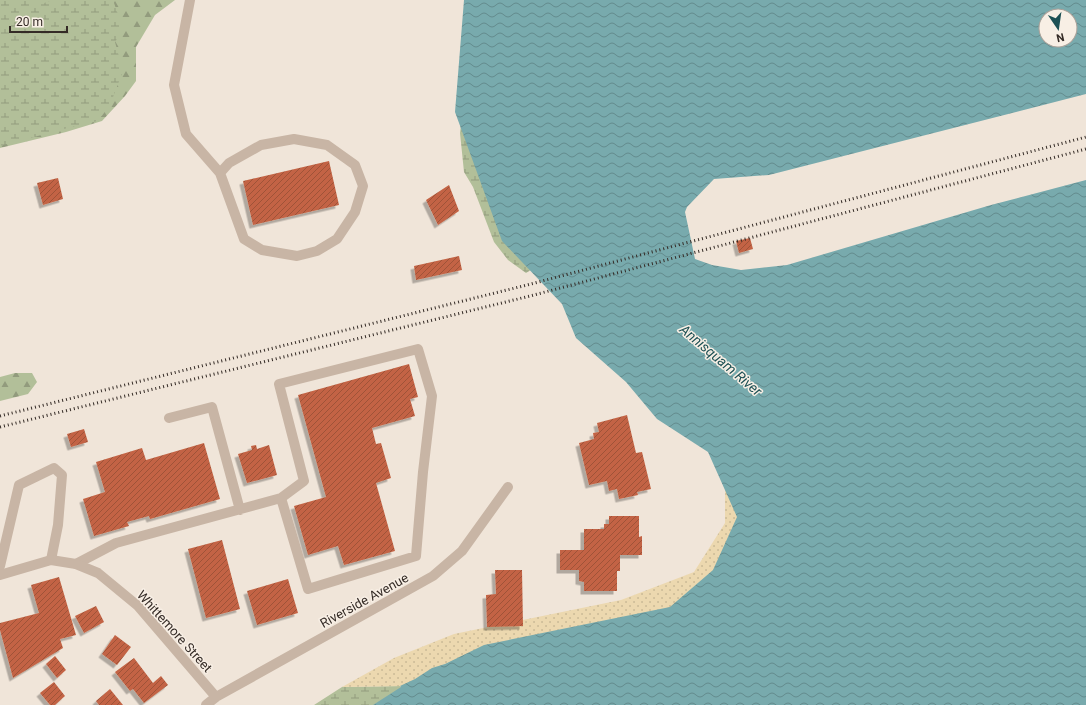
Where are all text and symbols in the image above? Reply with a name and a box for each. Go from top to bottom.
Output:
scale bar [10,8,67,34]
north arrow [1038,8,1078,48]
text: 20 m [16,15,43,29]
text: N [1055,30,1065,45]
water label: Annisquam River [676,320,766,399]
street label: Riverside Avenue [318,570,411,631]
street label: Whittemore Street [134,587,215,675]

